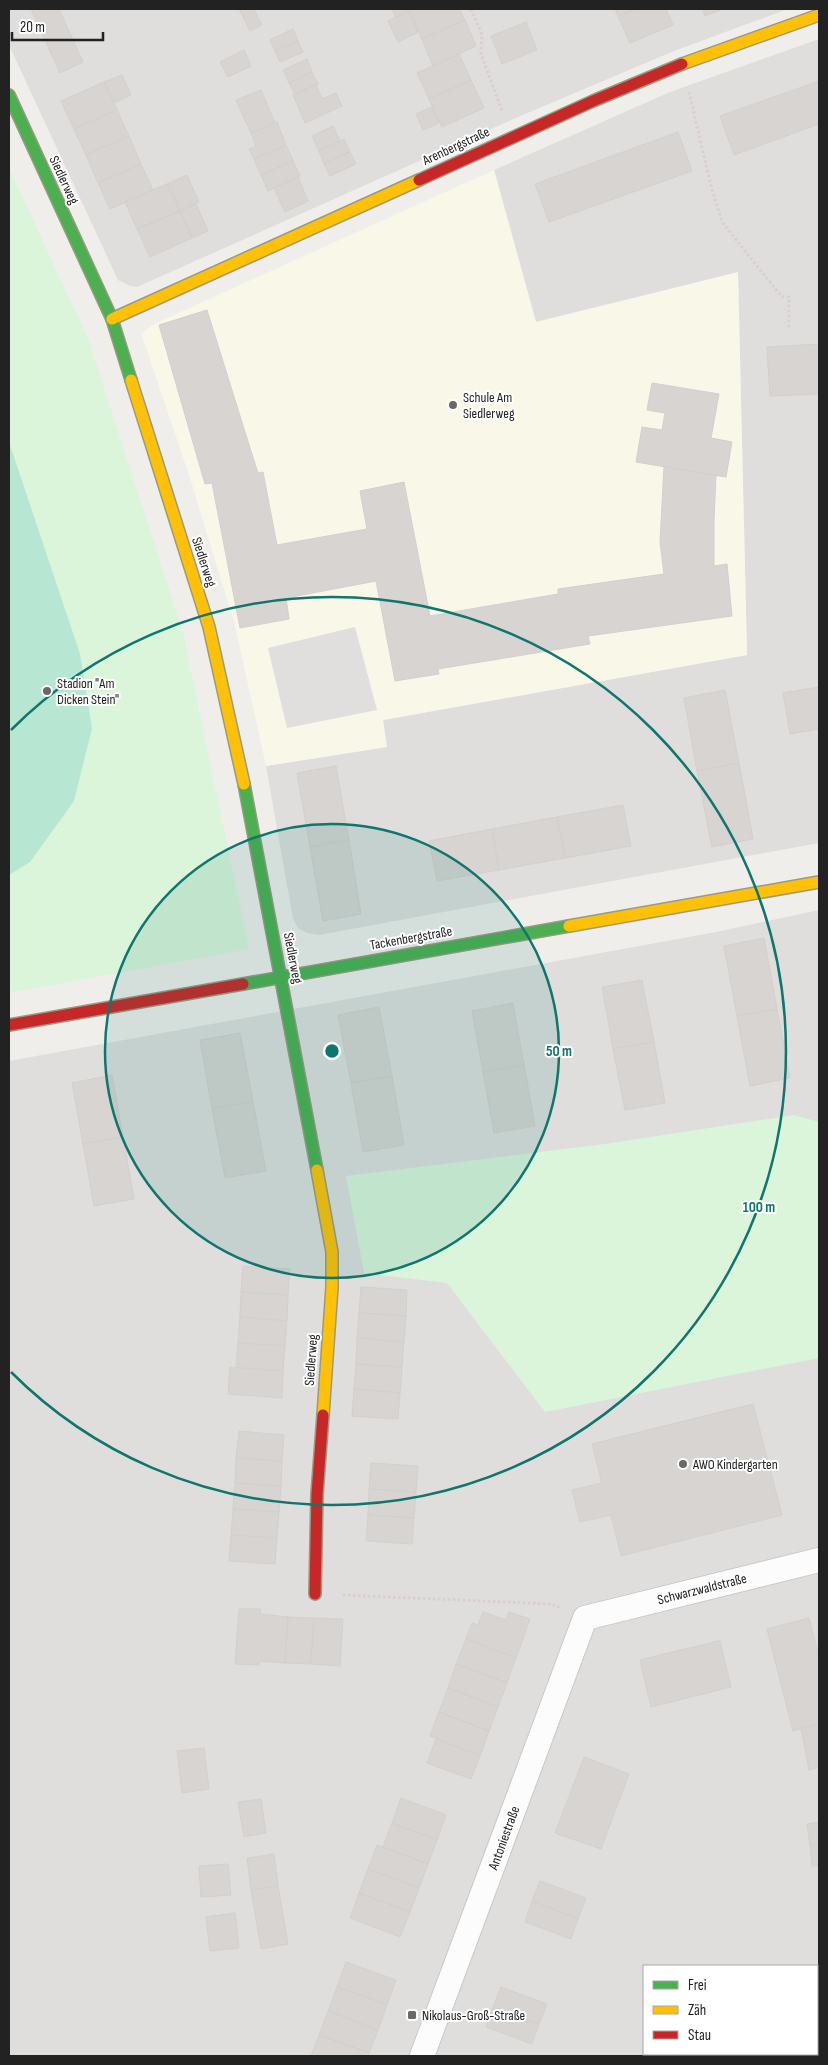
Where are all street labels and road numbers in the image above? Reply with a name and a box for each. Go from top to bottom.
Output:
street label: Arenbergstraße [419,123,492,169]
street label: Siedlerweg [45,153,83,207]
street label: Siedlerweg [188,535,220,590]
street label: Tackenbergstraße [369,922,453,954]
street label: Siedlerweg [280,931,306,985]
street label: Siedlerweg [301,1333,321,1386]
street label: Schwarzwaldstraße [656,1570,748,1608]
street label: Antoniestraße [484,1804,523,1873]

